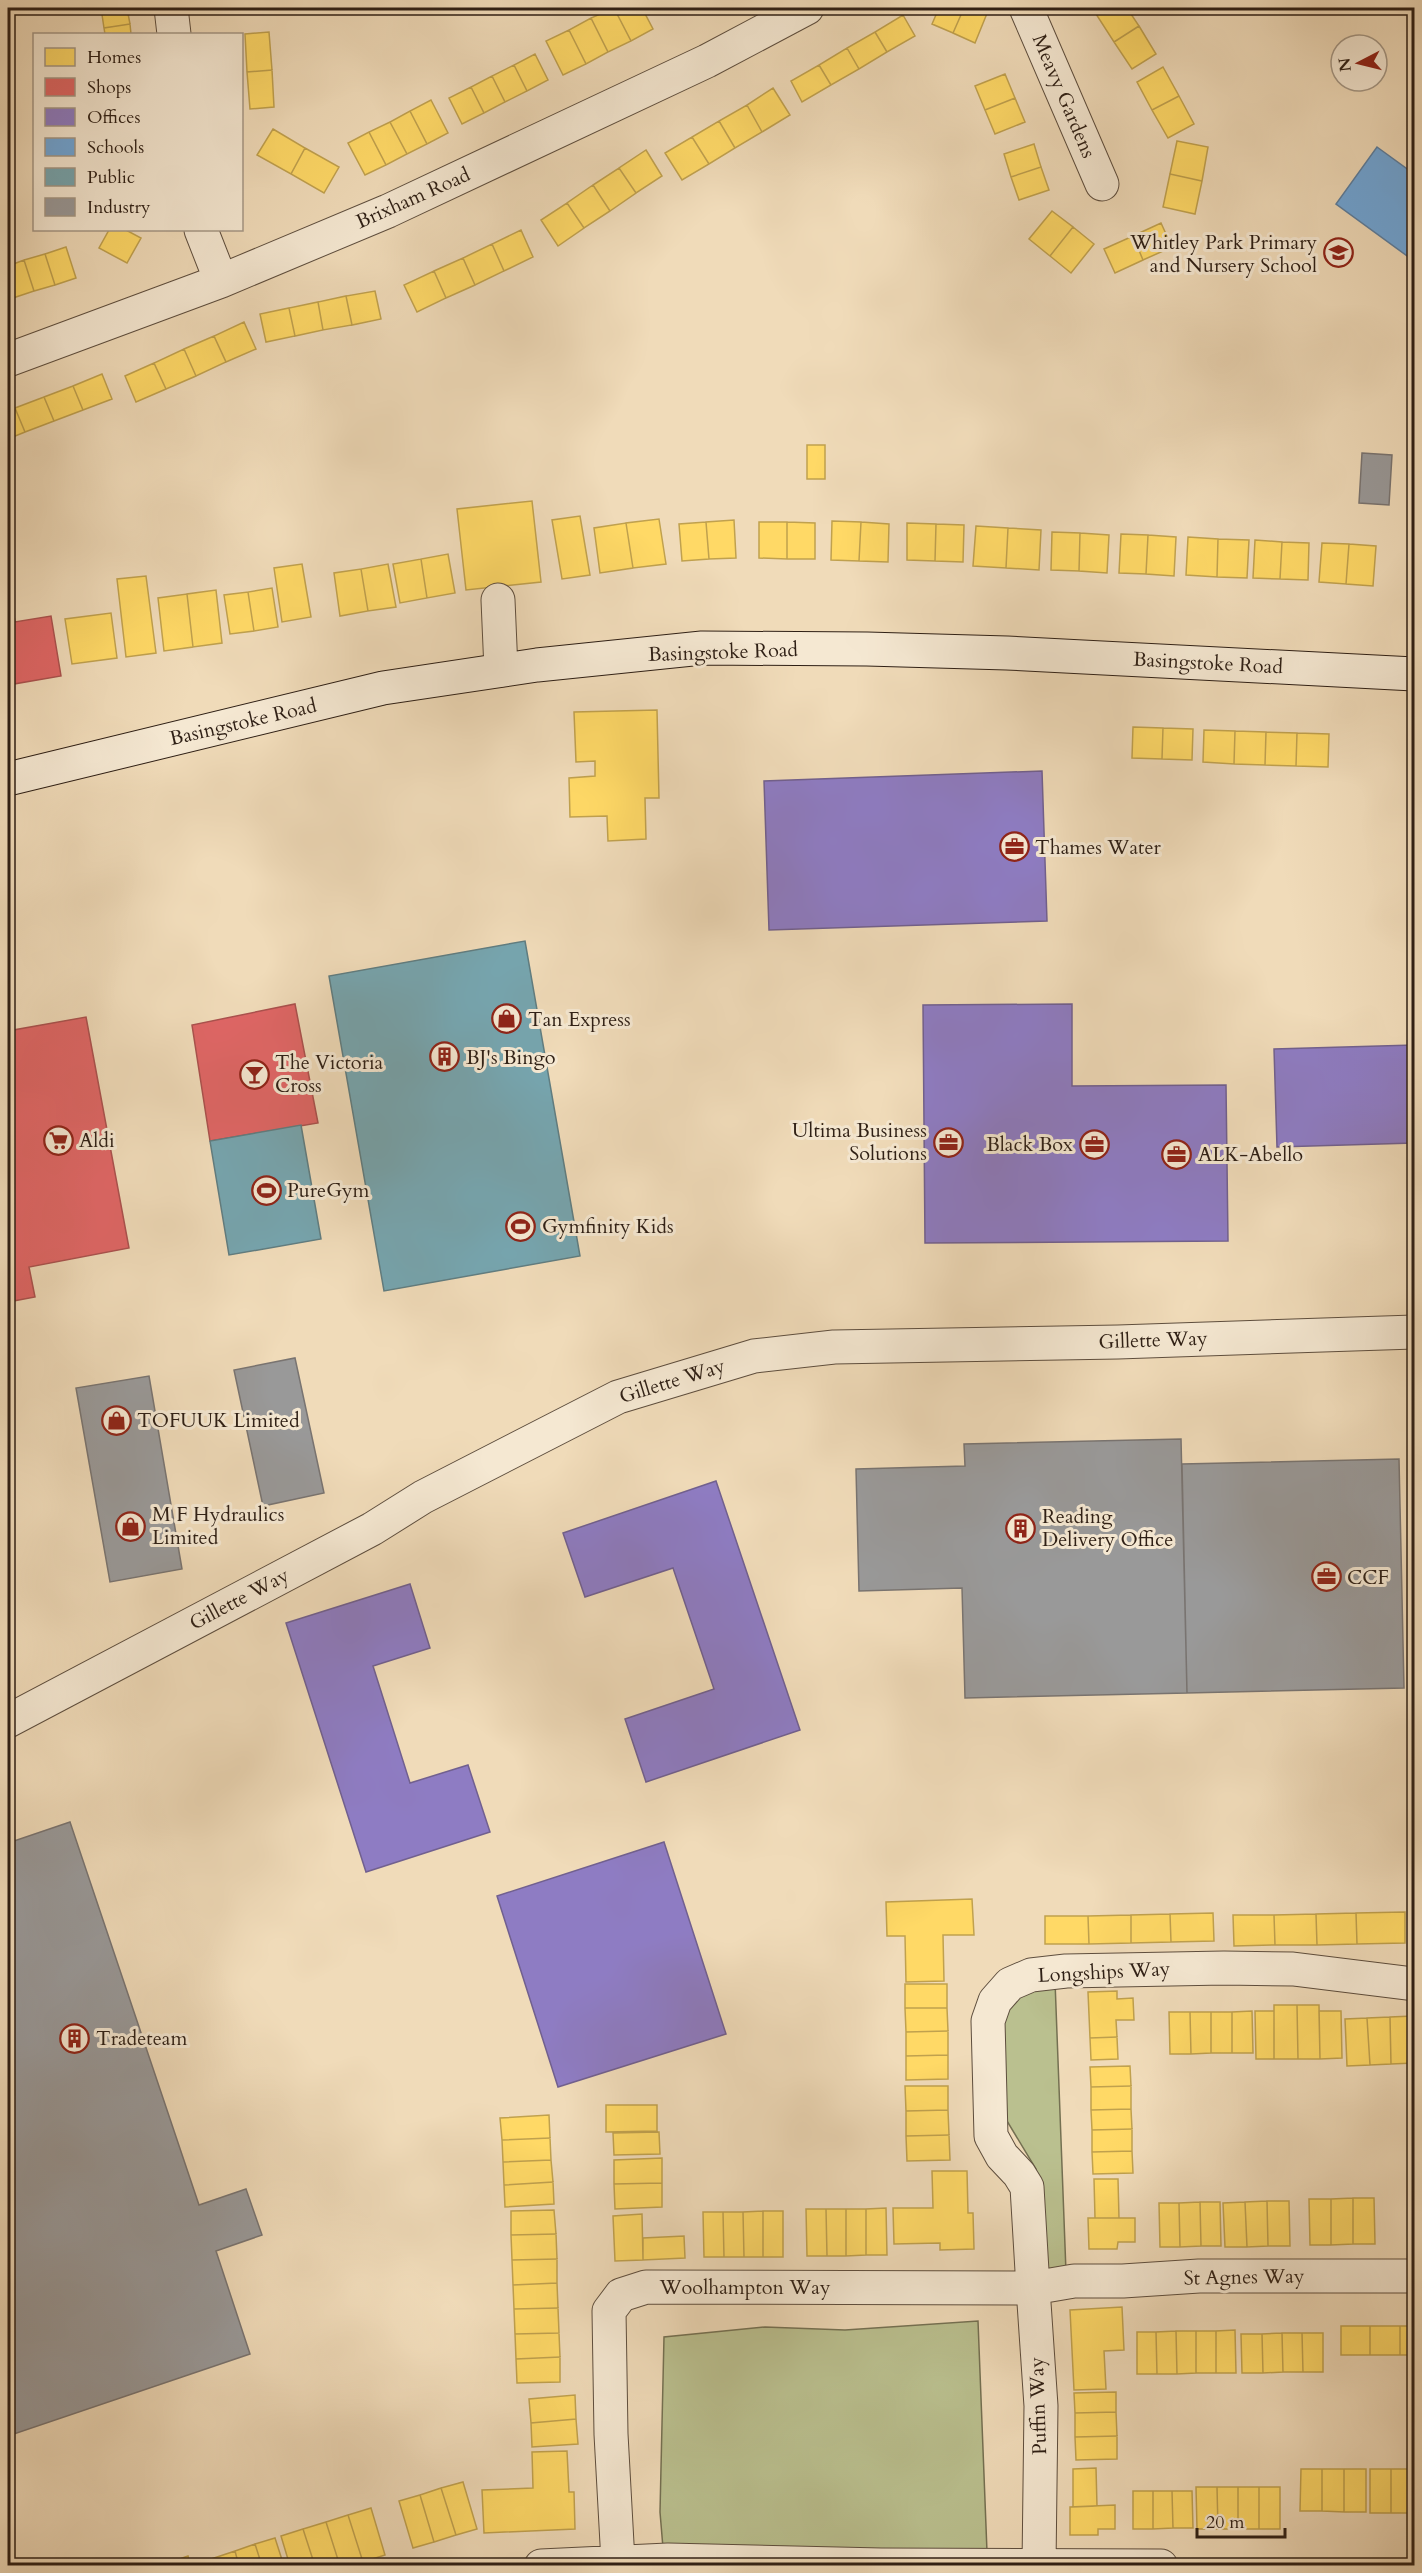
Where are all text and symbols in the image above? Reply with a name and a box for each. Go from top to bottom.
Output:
street label: Meavy Gardens [1026,30,1102,162]
legend [33,33,243,231]
north arrow [1329,33,1389,93]
text: Homes [87,45,141,70]
text: N [1333,56,1357,73]
text: Shops [87,75,131,100]
text: Offices [87,105,141,130]
text: Schools [87,135,144,160]
street label: Brixham Road [352,161,475,235]
text: Public [87,165,135,190]
text: Industry [87,195,151,220]
place label: Whitley Park Primary and Nursery School [1129,229,1317,279]
school or university icon: Whitley Park Primary and Nursery School [1322,237,1354,269]
street label: Basingstoke Road [648,636,799,668]
street label: Basingstoke Road [1132,646,1284,680]
street label: Basingstoke Road [167,692,319,752]
office icon: Thames Water [998,831,1030,863]
place label: Thames Water [1035,834,1161,861]
shop icon: Tan Express [491,1003,523,1035]
place label: Tan Express [528,1006,631,1033]
building icon: BJ's Bingo [429,1041,461,1073]
place label: BJ's Bingo [466,1044,556,1071]
place label: The Victoria Cross [275,1049,384,1099]
bar icon: The Victoria Cross [238,1058,270,1090]
place label: Ultima Business Solutions [792,1117,927,1167]
supermarket icon: Aldi [42,1124,74,1156]
office icon: Ultima Business Solutions [932,1126,964,1158]
place label: Aldi [79,1127,115,1154]
office icon: Black Box [1078,1128,1110,1160]
place label: Black Box [986,1131,1073,1158]
office icon: ALK-Abello [1161,1138,1193,1170]
place label: ALK-Abello [1198,1141,1303,1168]
sports icon: PureGym [250,1174,282,1206]
place label: PureGym [287,1177,370,1204]
sports icon: Gymfinity Kids [505,1210,537,1242]
place label: Gymfinity Kids [542,1213,674,1240]
street label: Gillette Way [1098,1325,1208,1355]
street label: Gillette Way [616,1352,729,1410]
shop icon: TOFUUK Limited [100,1404,132,1436]
place label: TOFUUK Limited [137,1407,300,1434]
place label: M F Hydraulics Limited [152,1501,284,1551]
place label: Reading Delivery Office [1042,1503,1173,1553]
shop icon: M F Hydraulics Limited [115,1510,147,1542]
building icon: Reading Delivery Office [1005,1512,1037,1544]
street label: Gillette Way [184,1561,294,1637]
office icon: CCF [1310,1561,1342,1593]
place label: CCF [1347,1564,1389,1591]
street label: Longships Way [1037,1955,1171,1989]
building icon: Tradeteam [59,2022,91,2054]
place label: Tradeteam [96,2025,187,2052]
street label: St Agnes Way [1183,2262,1305,2292]
street label: Woolhampton Way [658,2274,831,2301]
street label: Puffin Way [1023,2356,1053,2455]
scale bar [1197,2501,1286,2539]
text: 20 m [1206,2510,1245,2535]

